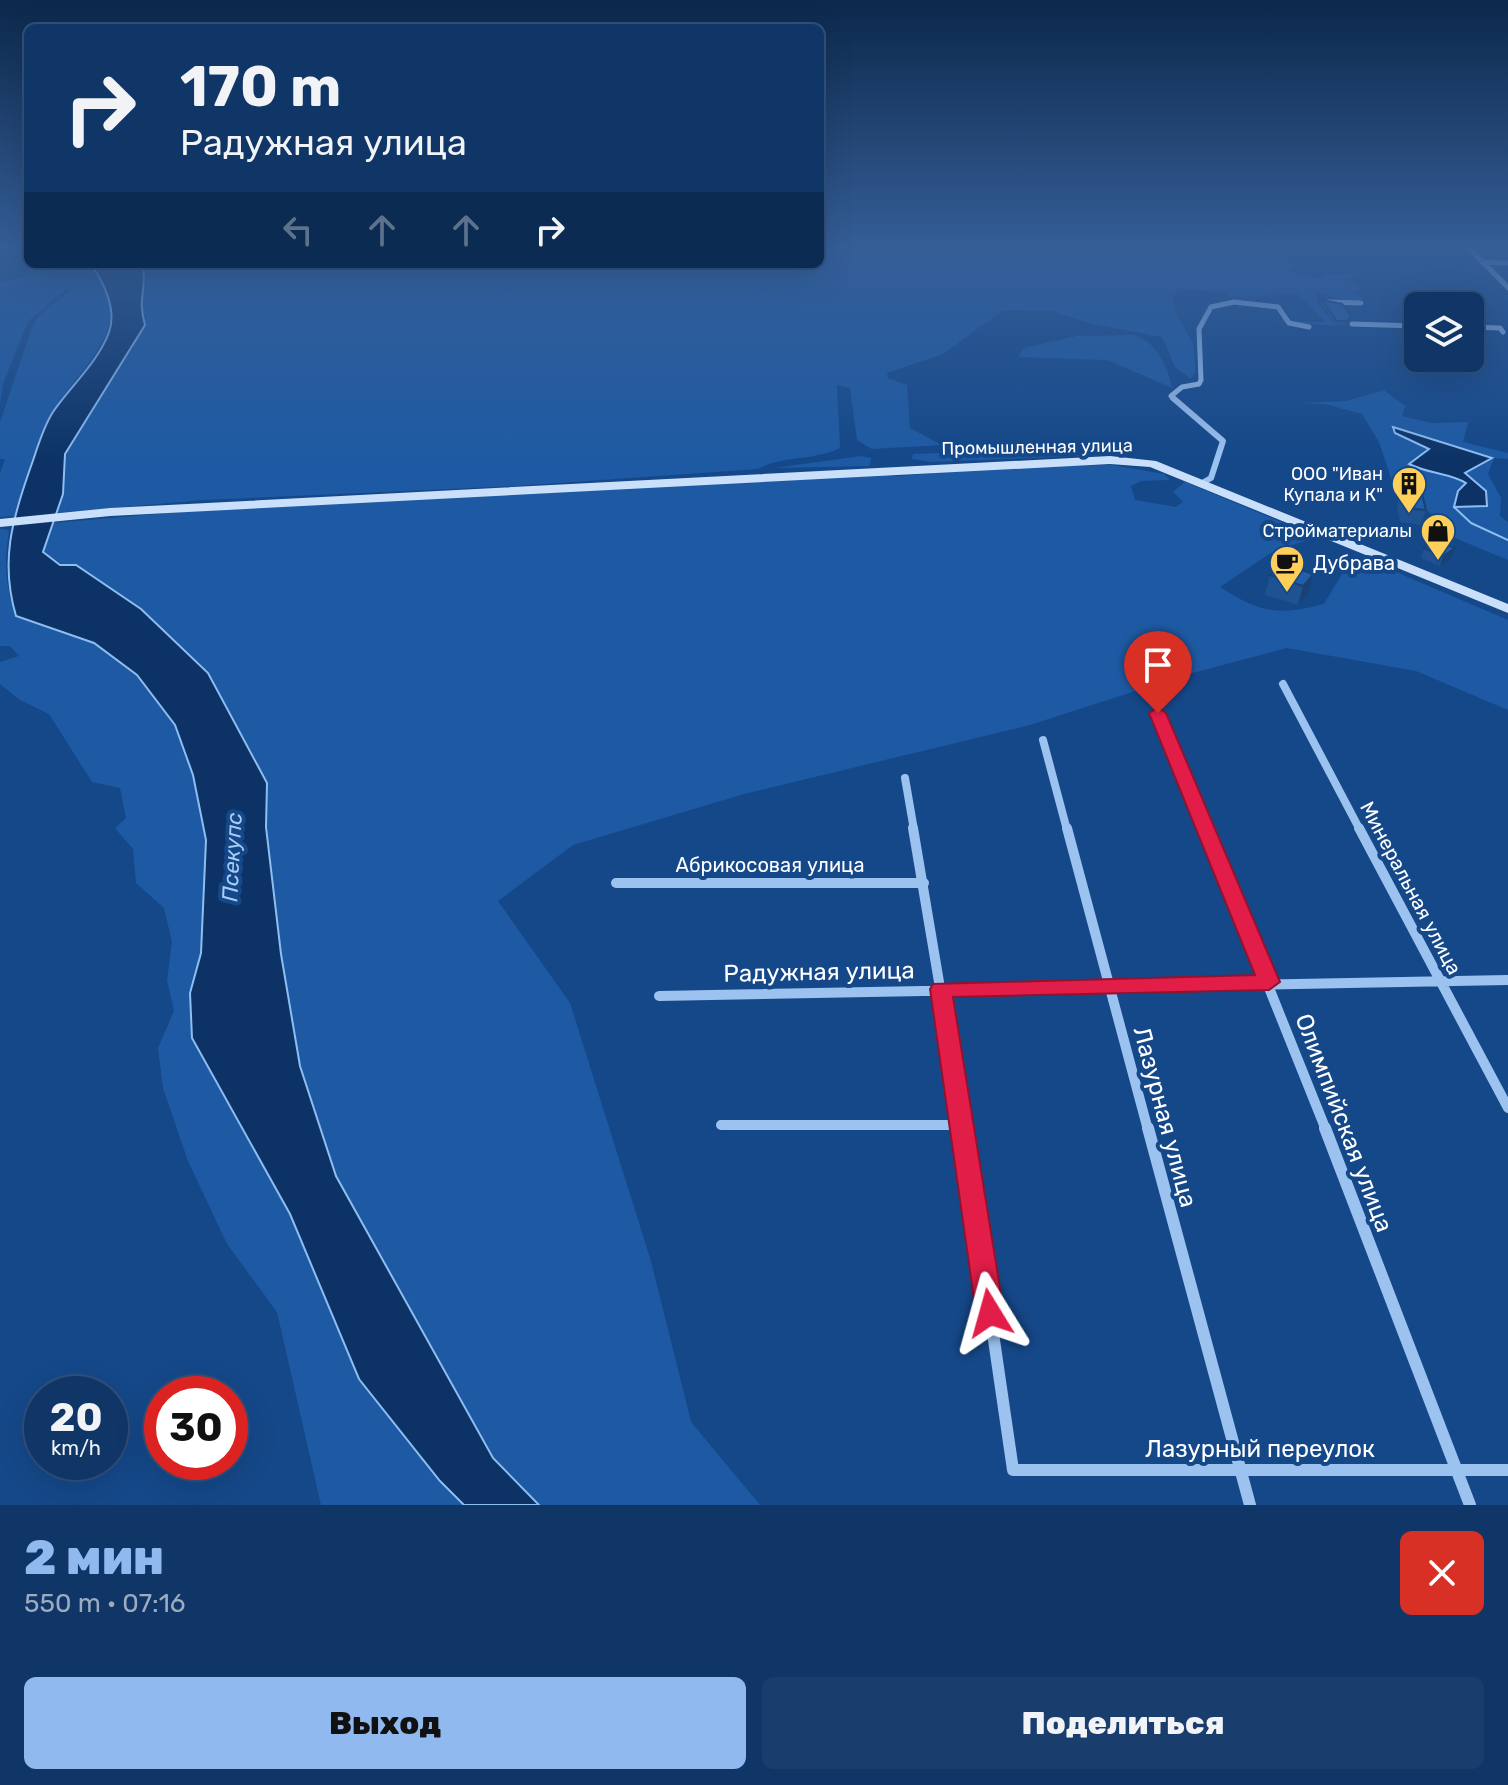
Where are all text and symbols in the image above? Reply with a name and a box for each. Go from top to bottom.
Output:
text: 170 m [180,54,341,120]
icon: right [48,56,152,160]
text: Радужная улица [180,121,467,164]
icon: left [276,208,320,252]
icon: ahead [360,208,404,252]
icon: ahead [444,208,488,252]
icon: right [528,208,572,252]
map controls [1404,292,1484,372]
button: layers [1404,292,1484,372]
street label: Промышленная улица [941,434,1133,460]
place label: ООО "Иван Купала и К" [1284,463,1383,506]
building icon: ООО "Иван Купала и К" [1390,465,1428,515]
shop icon: Стройматериалы [1419,512,1457,562]
place label: Стройматериалы [1262,520,1412,542]
cafe icon: Дубрава [1268,544,1306,594]
place label: Дубрава [1313,551,1395,575]
pin [1124,631,1192,713]
icon: arrive [1136,643,1180,687]
street label: Минеральная улица [1355,797,1467,979]
water label: Псекупс [216,812,248,902]
street label: Абрикосовая улица [676,853,864,877]
street label: Радужная улица [723,956,915,988]
street label: Олимпийская улица [1289,1010,1399,1236]
street label: Лазурная улица [1127,1024,1203,1210]
position arrow [948,1271,1032,1355]
speed limit sign: 30 [144,1376,248,1480]
text: 20 [49,1394,103,1441]
street label: Лазурный переулок [1145,1435,1375,1463]
text: km/h [51,1436,101,1460]
text: 2 мин [24,1529,164,1586]
button: close [1400,1531,1484,1615]
text: 550 m · 07:16 [24,1588,186,1619]
button: Выход [24,1677,746,1769]
button: Поделиться [762,1677,1484,1769]

